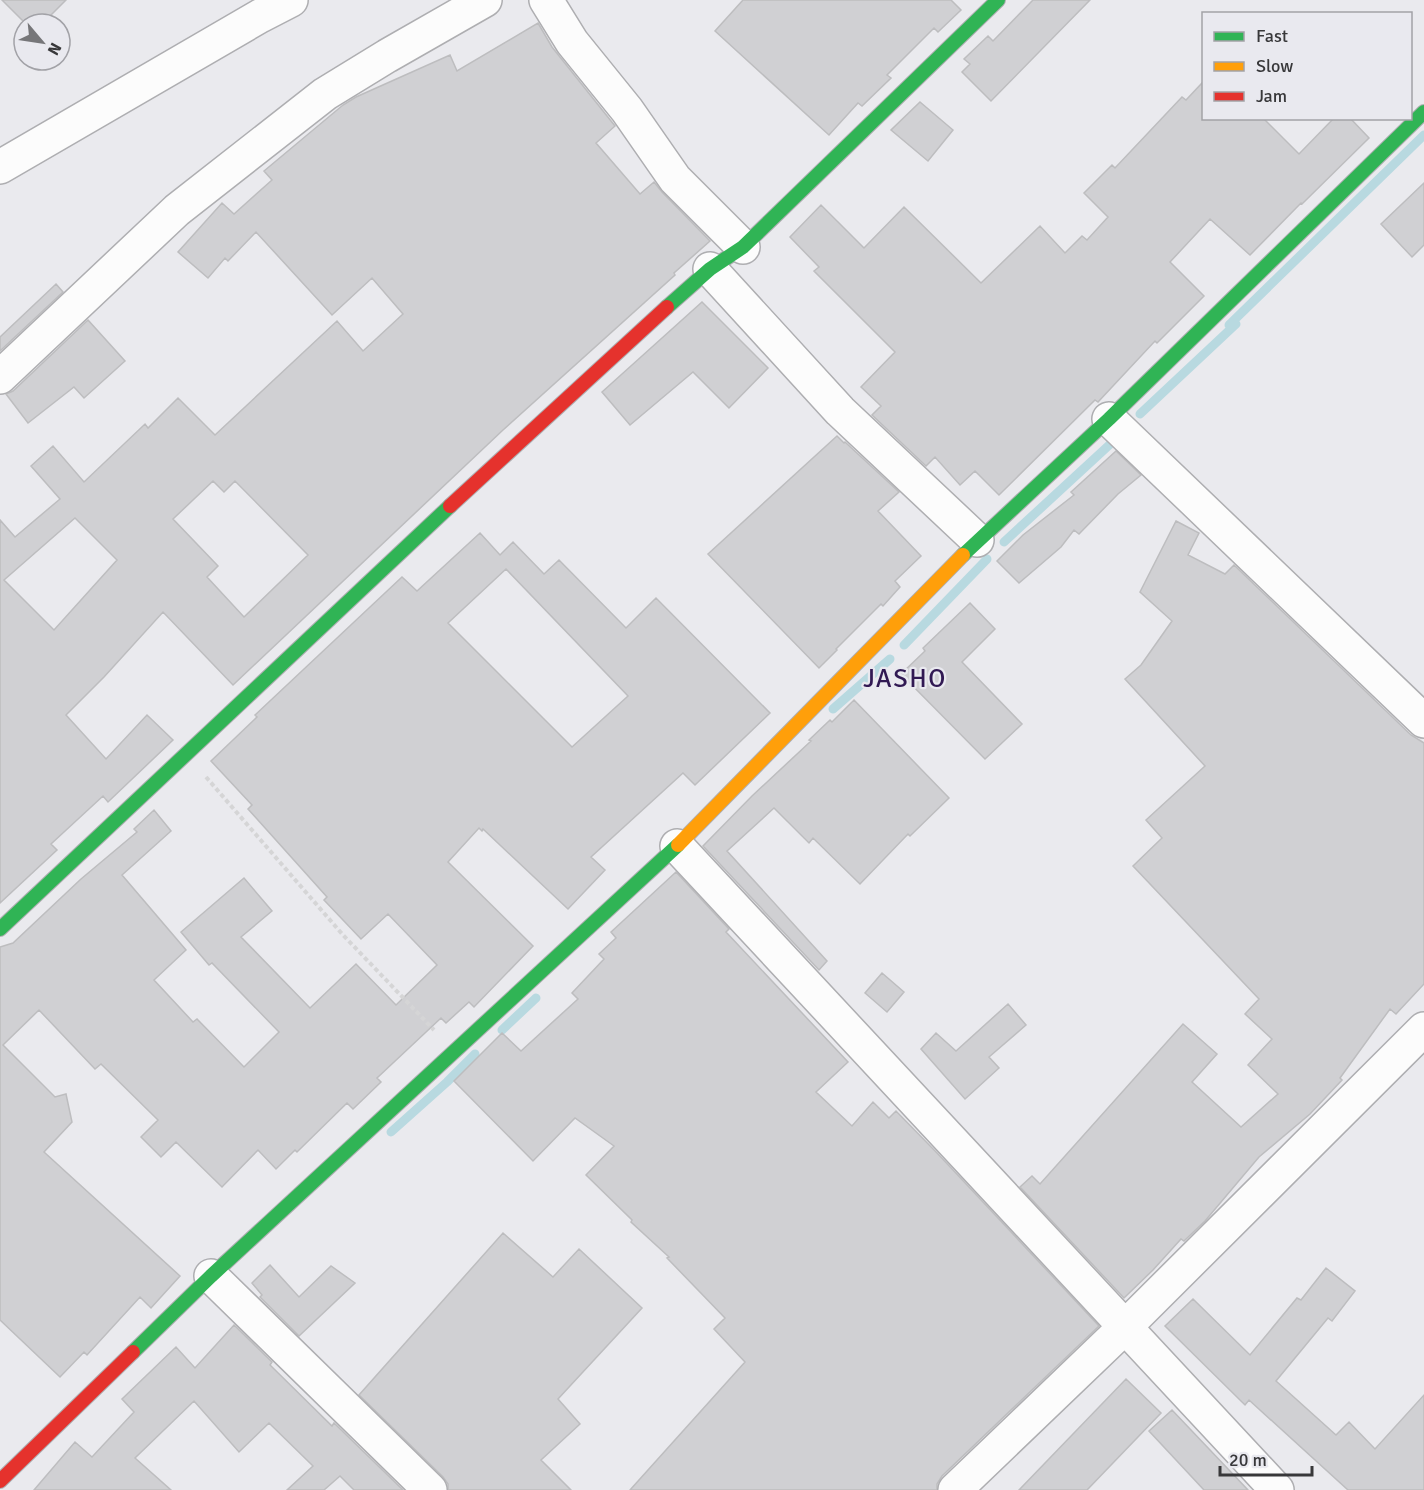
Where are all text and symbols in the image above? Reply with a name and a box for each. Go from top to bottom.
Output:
north arrow [12,12,72,72]
legend [1202,12,1412,120]
text: Fast [1256,25,1288,47]
text: N [43,39,66,59]
text: Slow [1256,55,1293,77]
text: Jam [1256,85,1287,107]
district label: JASHO [863,663,947,695]
scale bar [1220,1439,1312,1477]
text: 20 m [1229,1449,1267,1471]

